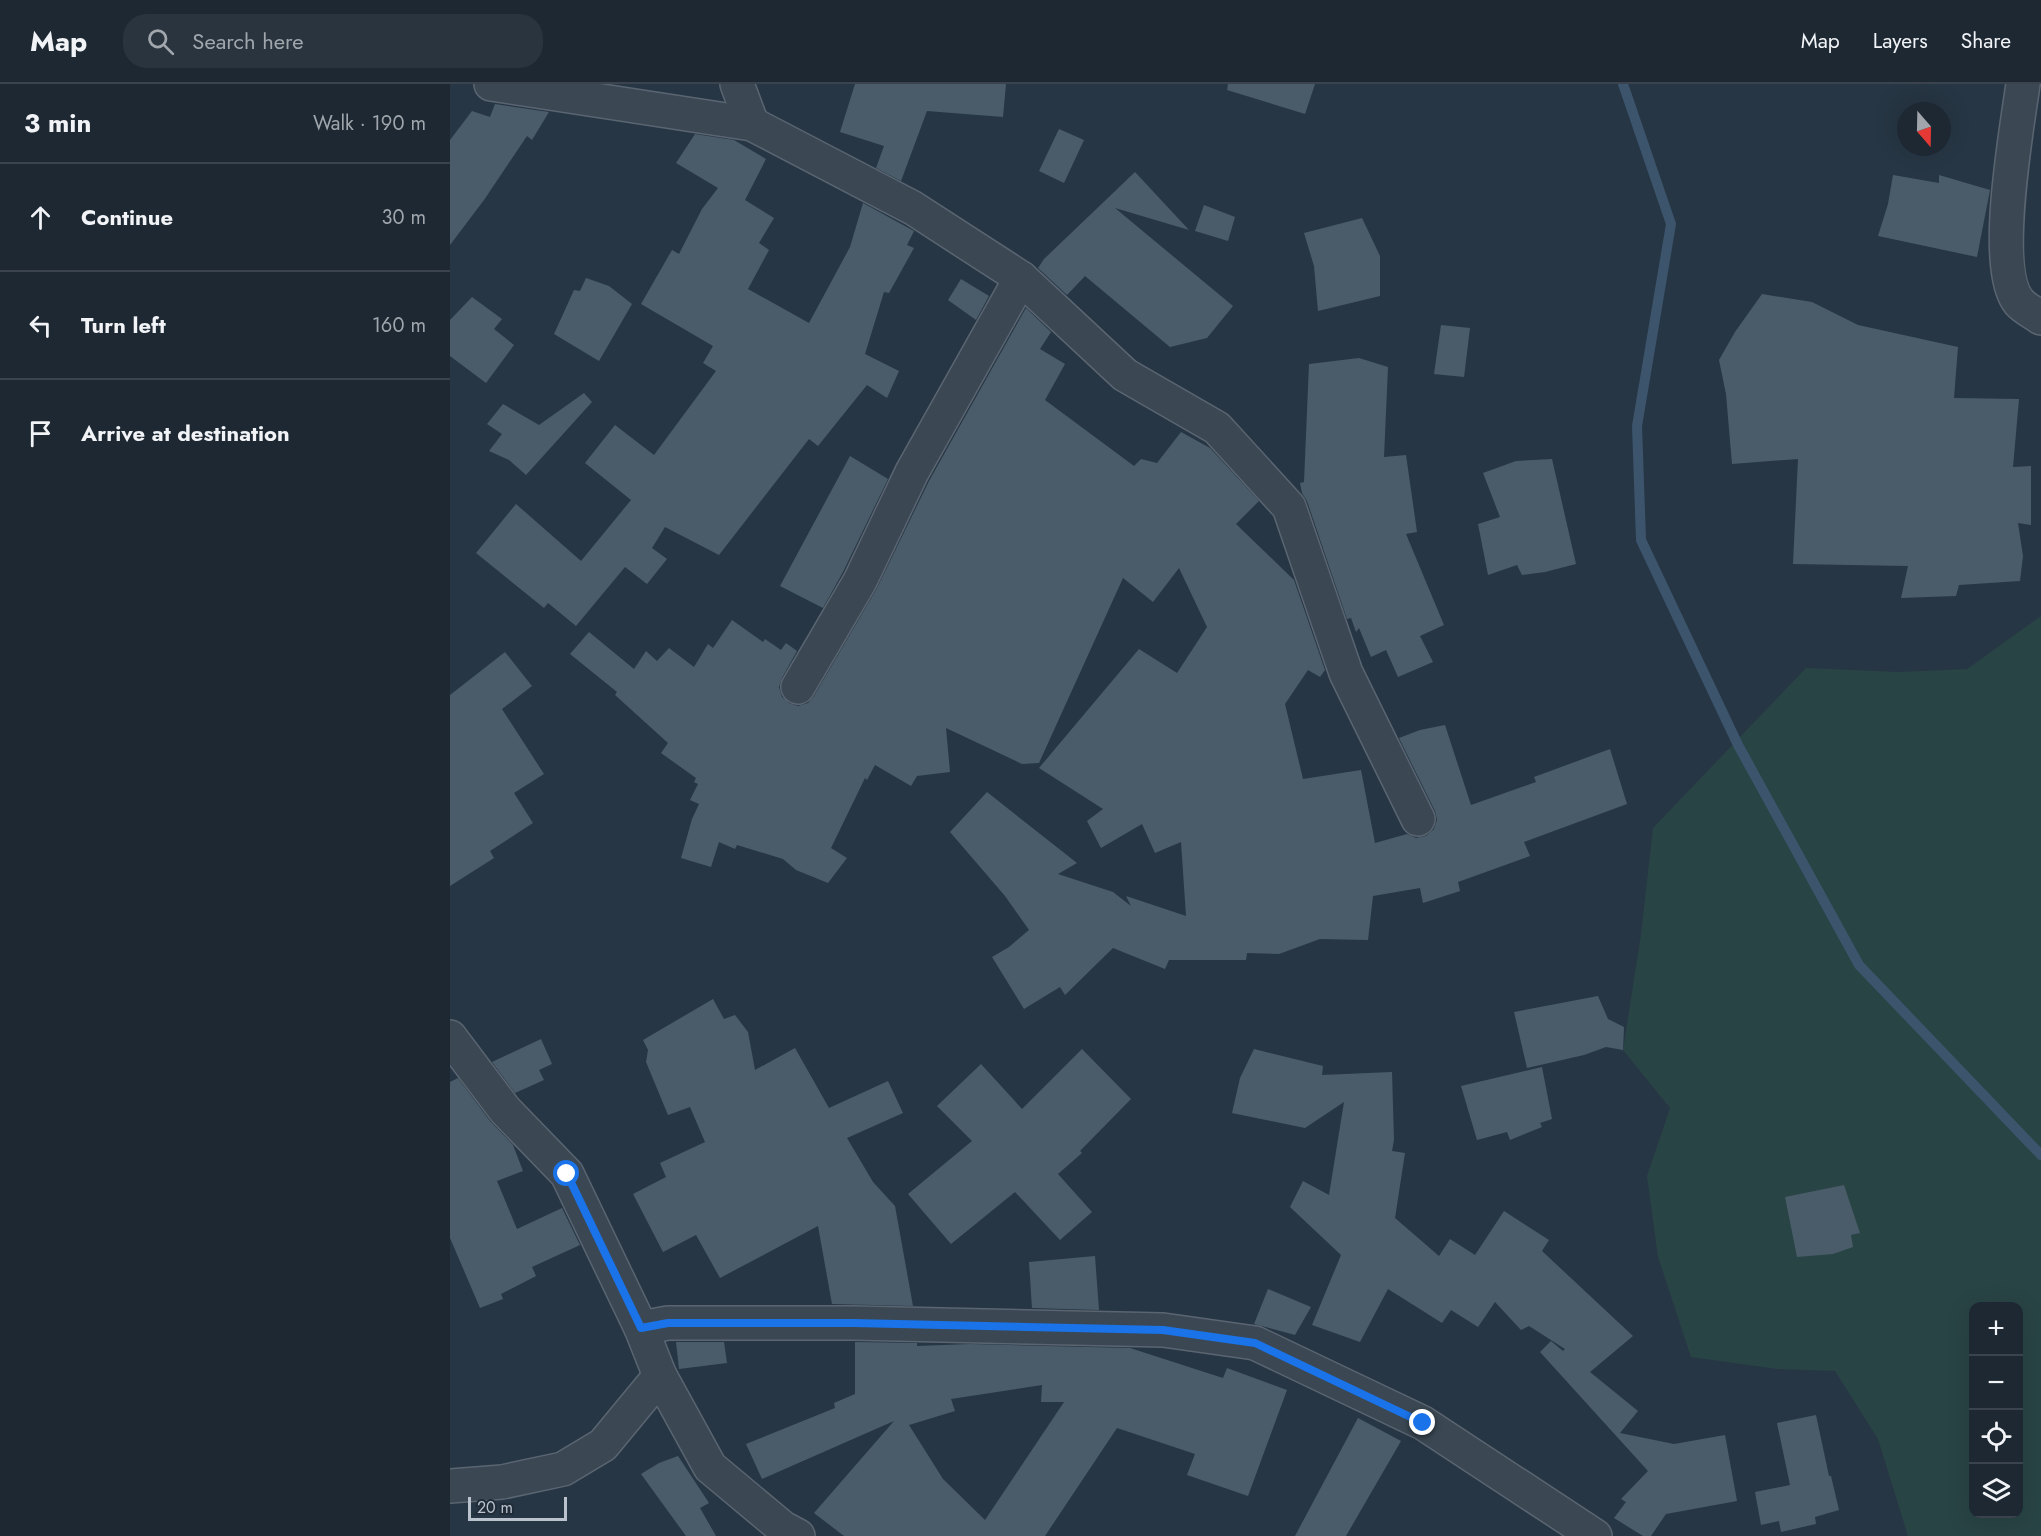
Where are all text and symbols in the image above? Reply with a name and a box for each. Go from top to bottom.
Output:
search box [123,14,543,68]
text: Map [30,21,87,62]
icon: search [144,25,177,58]
text: Search here [192,25,304,57]
text: Map [1801,26,1840,56]
text: Layers [1873,26,1928,56]
text: Share [1961,26,2011,56]
north arrow [1897,102,1951,156]
text: 3 min [24,104,91,142]
text: Walk · 190 m [313,109,426,138]
icon: ahead [24,201,57,234]
text: Continue [81,201,173,233]
text: 30 m [381,203,426,232]
icon: left [24,309,57,342]
text: Turn left [81,309,166,341]
text: 160 m [372,311,426,340]
icon: arrive [24,417,57,450]
text: Arrive at destination [81,417,290,449]
route start [553,1160,579,1186]
map controls [1969,1302,2023,1518]
button: + [1969,1302,2023,1356]
button: − [1969,1356,2023,1410]
route end [1409,1409,1435,1435]
button: locate [1969,1410,2023,1464]
button: layers [1969,1464,2023,1518]
scale bar [468,1494,567,1522]
text: 20 m [477,1496,513,1519]

